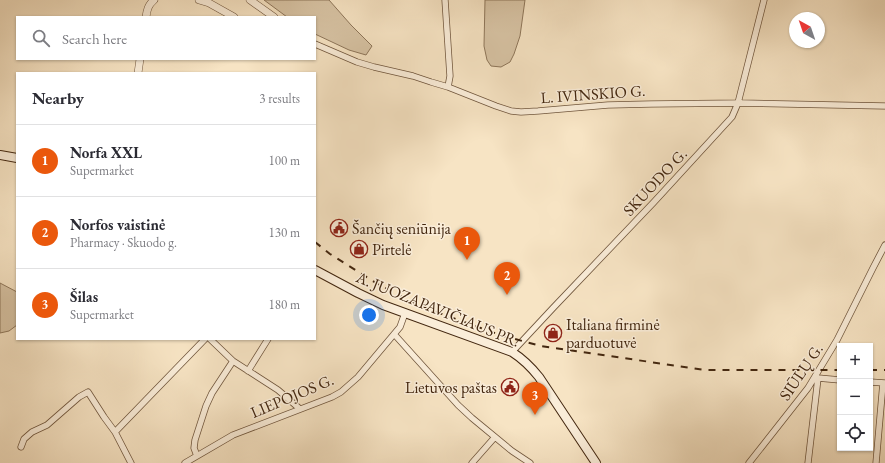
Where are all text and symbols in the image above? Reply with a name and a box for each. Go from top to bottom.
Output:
north arrow [789,12,825,48]
search box [16,16,316,60]
icon: search [30,27,52,49]
text: Search here [62,29,127,48]
street label: L. IVINSKIO G. [540,80,646,108]
text: Nearby [32,87,84,109]
text: 3 results [259,90,300,107]
text: Norfa XXL [70,143,142,162]
street label: SKUODO G. [618,144,692,220]
text: 1 [42,152,48,169]
text: 100 m [269,152,300,169]
text: Supermarket [70,162,134,179]
text: Norfos vaistinė [70,215,165,234]
public building icon: Šančių seniūnija [329,218,349,238]
place label: Šančių seniūnija [352,218,452,239]
text: 2 [42,224,48,241]
text: 130 m [269,224,300,241]
pin: 1 [454,227,480,260]
text: Pharmacy · Skuodo g. [70,234,177,251]
shop icon: Pirtelė [349,239,369,259]
place label: Pirtelė [372,239,411,260]
pin: 2 [494,262,520,295]
street label: A. JUOZAPAVIČIAUS PR. [352,266,523,351]
text: Šilas [70,287,98,306]
text: 3 [42,296,48,313]
text: 180 m [269,296,300,313]
your location [359,305,379,325]
text: Supermarket [70,306,134,323]
place label: Italiana firminė parduotuvė [566,314,660,353]
shop icon: Italiana firminė parduotuvė [543,323,563,343]
street label: SIŪLŲ G. [774,339,828,405]
map controls [837,343,873,451]
button: + [837,343,873,379]
street label: LIEPOJOS G. [247,369,337,423]
place label: Lietuvos paštas [405,377,497,398]
public building icon: Lietuvos paštas [500,377,520,397]
button: − [837,379,873,415]
pin: 3 [522,382,548,415]
button: locate [837,415,873,451]

